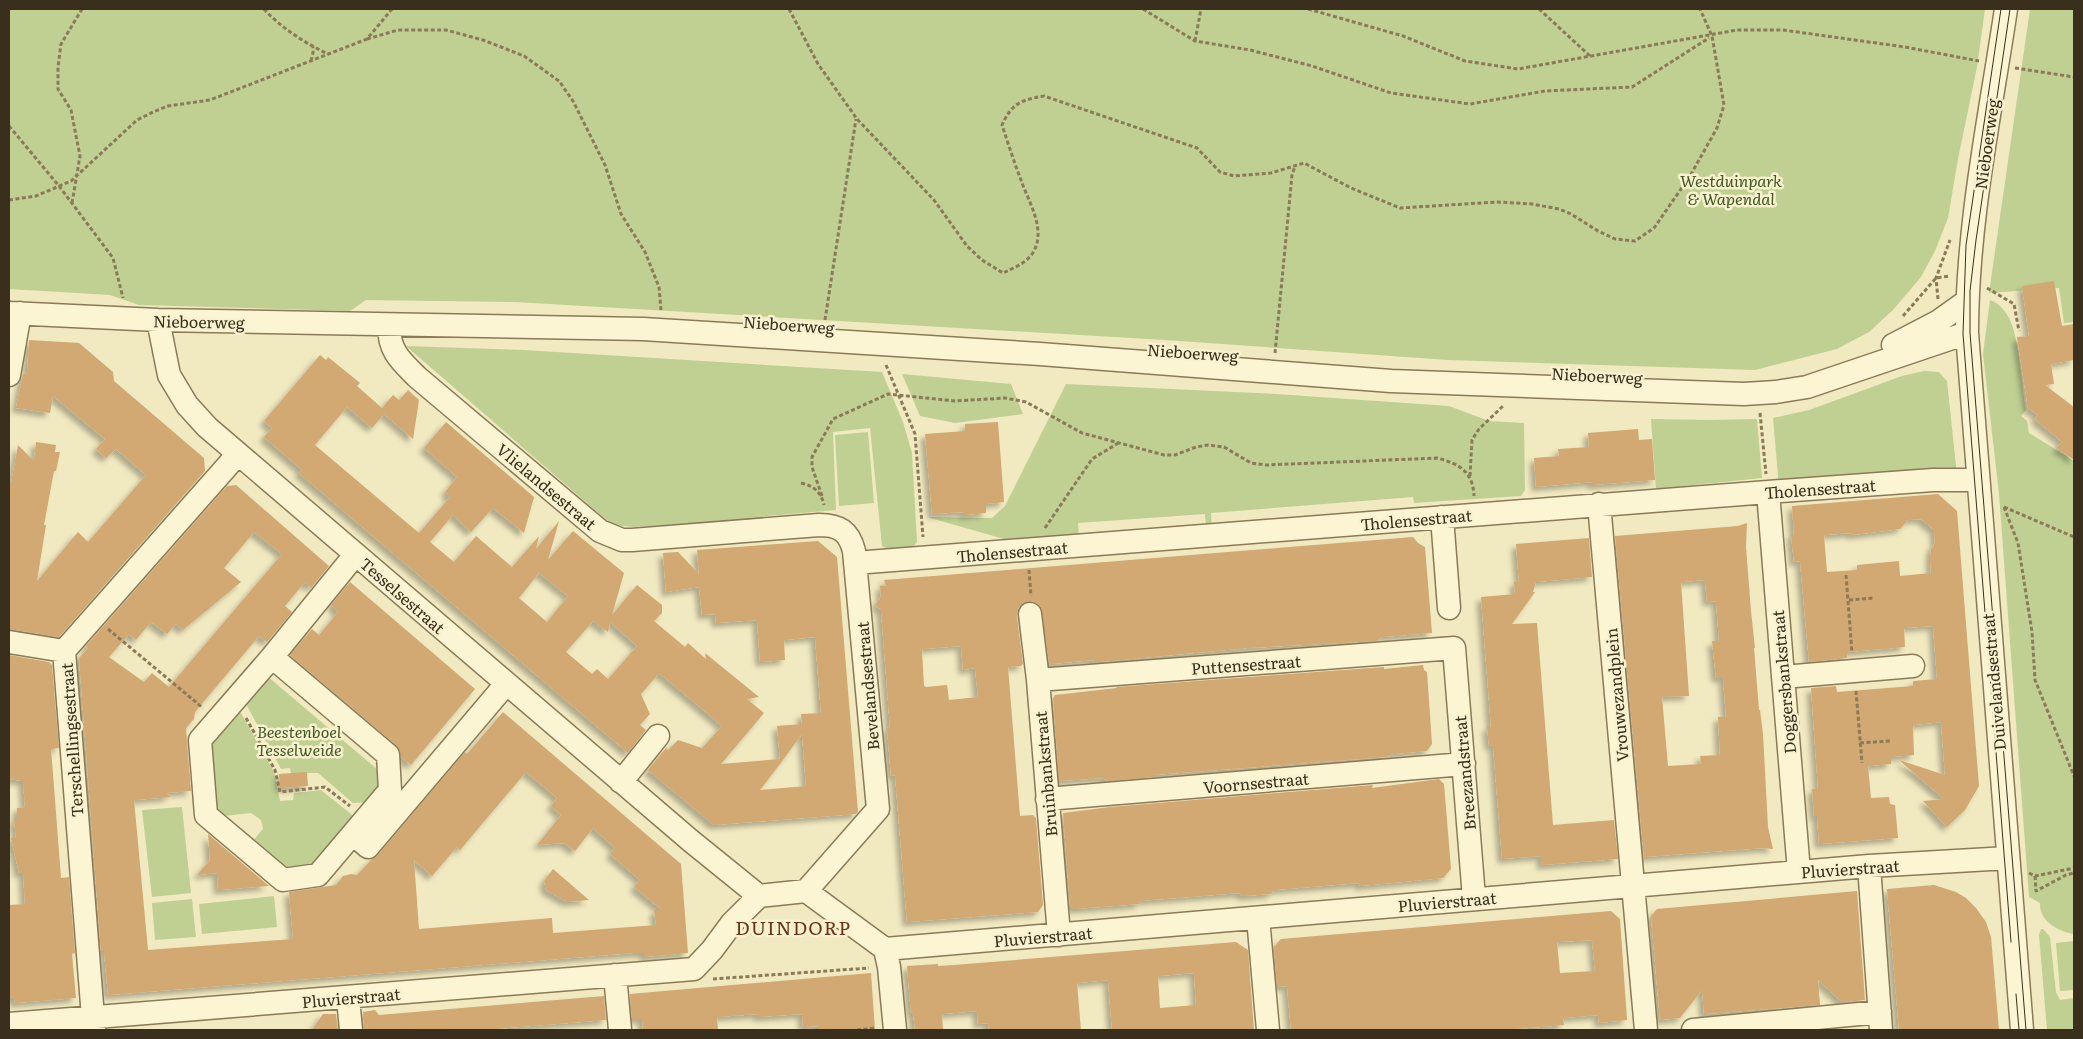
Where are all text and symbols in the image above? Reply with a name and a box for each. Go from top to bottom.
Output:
street label: Nieboerweg [1968,97,2004,191]
park label: Westduinpark & Wapendal [1680,168,1782,210]
street label: Nieboerweg [153,308,245,334]
street label: Nieboerweg [742,309,836,339]
street label: Nieboerweg [1146,337,1240,367]
street label: Nieboerweg [1551,361,1643,389]
street label: Vlielandsestraat [492,437,603,535]
street label: Tholensestraat [1763,472,1877,504]
street label: Tholensestraat [1359,502,1473,536]
street label: Tholensestraat [955,534,1069,568]
street label: Tesselsestraat [355,551,451,639]
street label: Doggersbankstraat [1765,609,1801,755]
street label: Duivelandsestraat [1975,612,2011,752]
street label: Bevelandsestraat [849,620,885,751]
street label: Vrouwezandplein [1598,627,1634,763]
street label: Puttensestraat [1190,648,1302,680]
street label: Terschellingsestraat [54,662,88,818]
street label: Bruinbankstraat [1027,710,1062,838]
street label: Breezandstraat [1447,714,1481,831]
park label: Beestenboel Tesselweide [256,719,342,761]
street label: Voornsestraat [1202,765,1310,799]
street label: Pluvierstraat [1800,853,1901,883]
street label: Pluvierstraat [1397,885,1498,917]
district label: DUINDORP [735,913,851,941]
street label: Pluvierstraat [993,920,1094,952]
street label: Pluvierstraat [301,981,402,1013]

